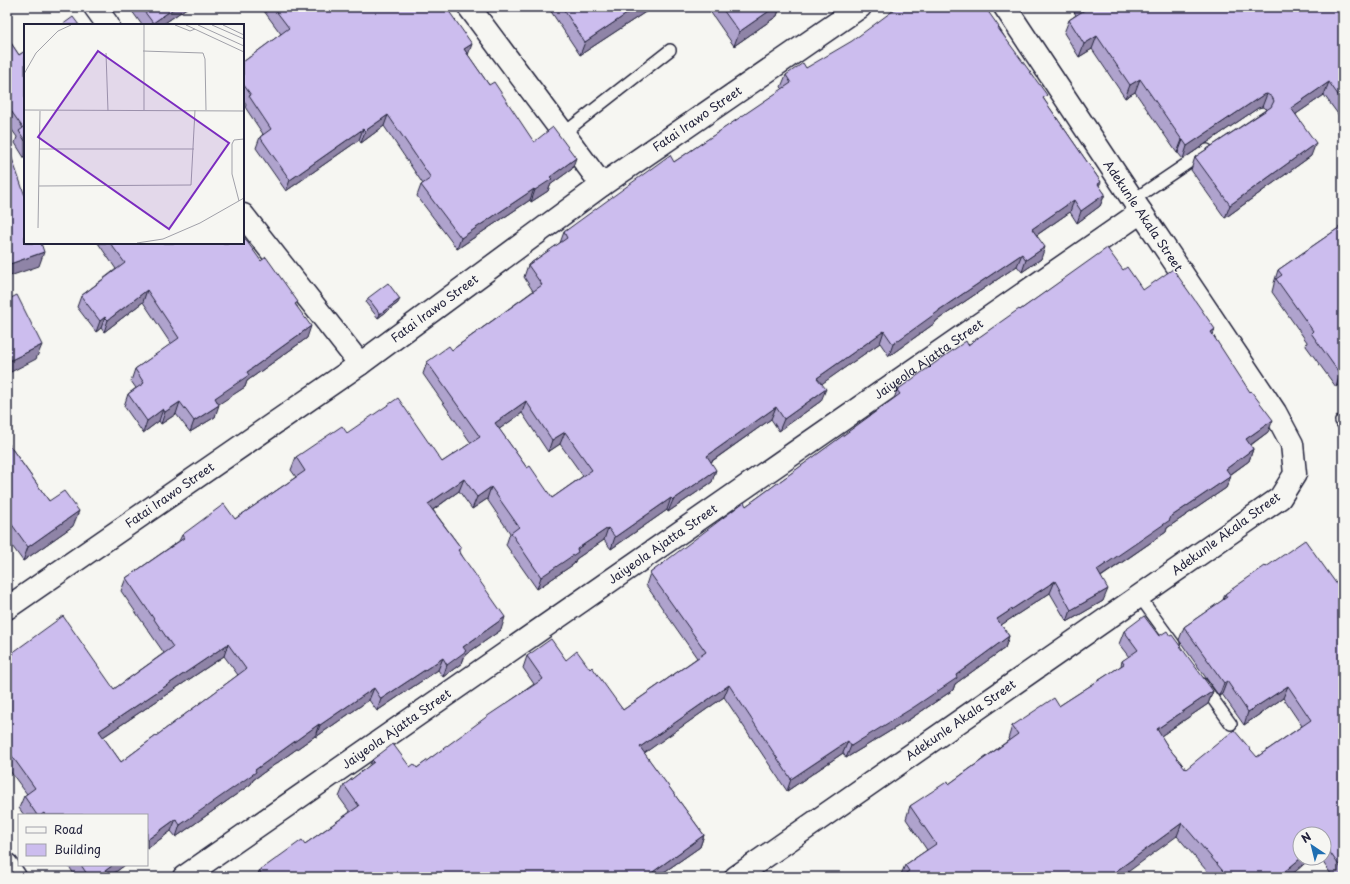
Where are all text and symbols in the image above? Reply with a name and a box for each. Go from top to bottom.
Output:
inset map [24,24,244,244]
street label: Fatai Irawo Street [649,81,745,156]
street label: Adekunle Akala Street [1100,156,1188,275]
street label: Fatai Irawo Street [387,270,482,346]
street label: Jaiyeola Ajatta Street [870,314,987,403]
street label: Fatai Irawo Street [121,457,218,532]
street label: Adekunle Akala Street [1167,487,1284,579]
street label: Jaiyeola Ajatta Street [604,499,721,588]
street label: Adekunle Akala Street [901,675,1019,764]
street label: Jaiyeola Ajatta Street [338,684,454,773]
legend [18,814,148,866]
text: Road [54,820,83,838]
north arrow [1292,826,1332,866]
text: N [1298,828,1315,847]
text: Building [54,840,101,858]

